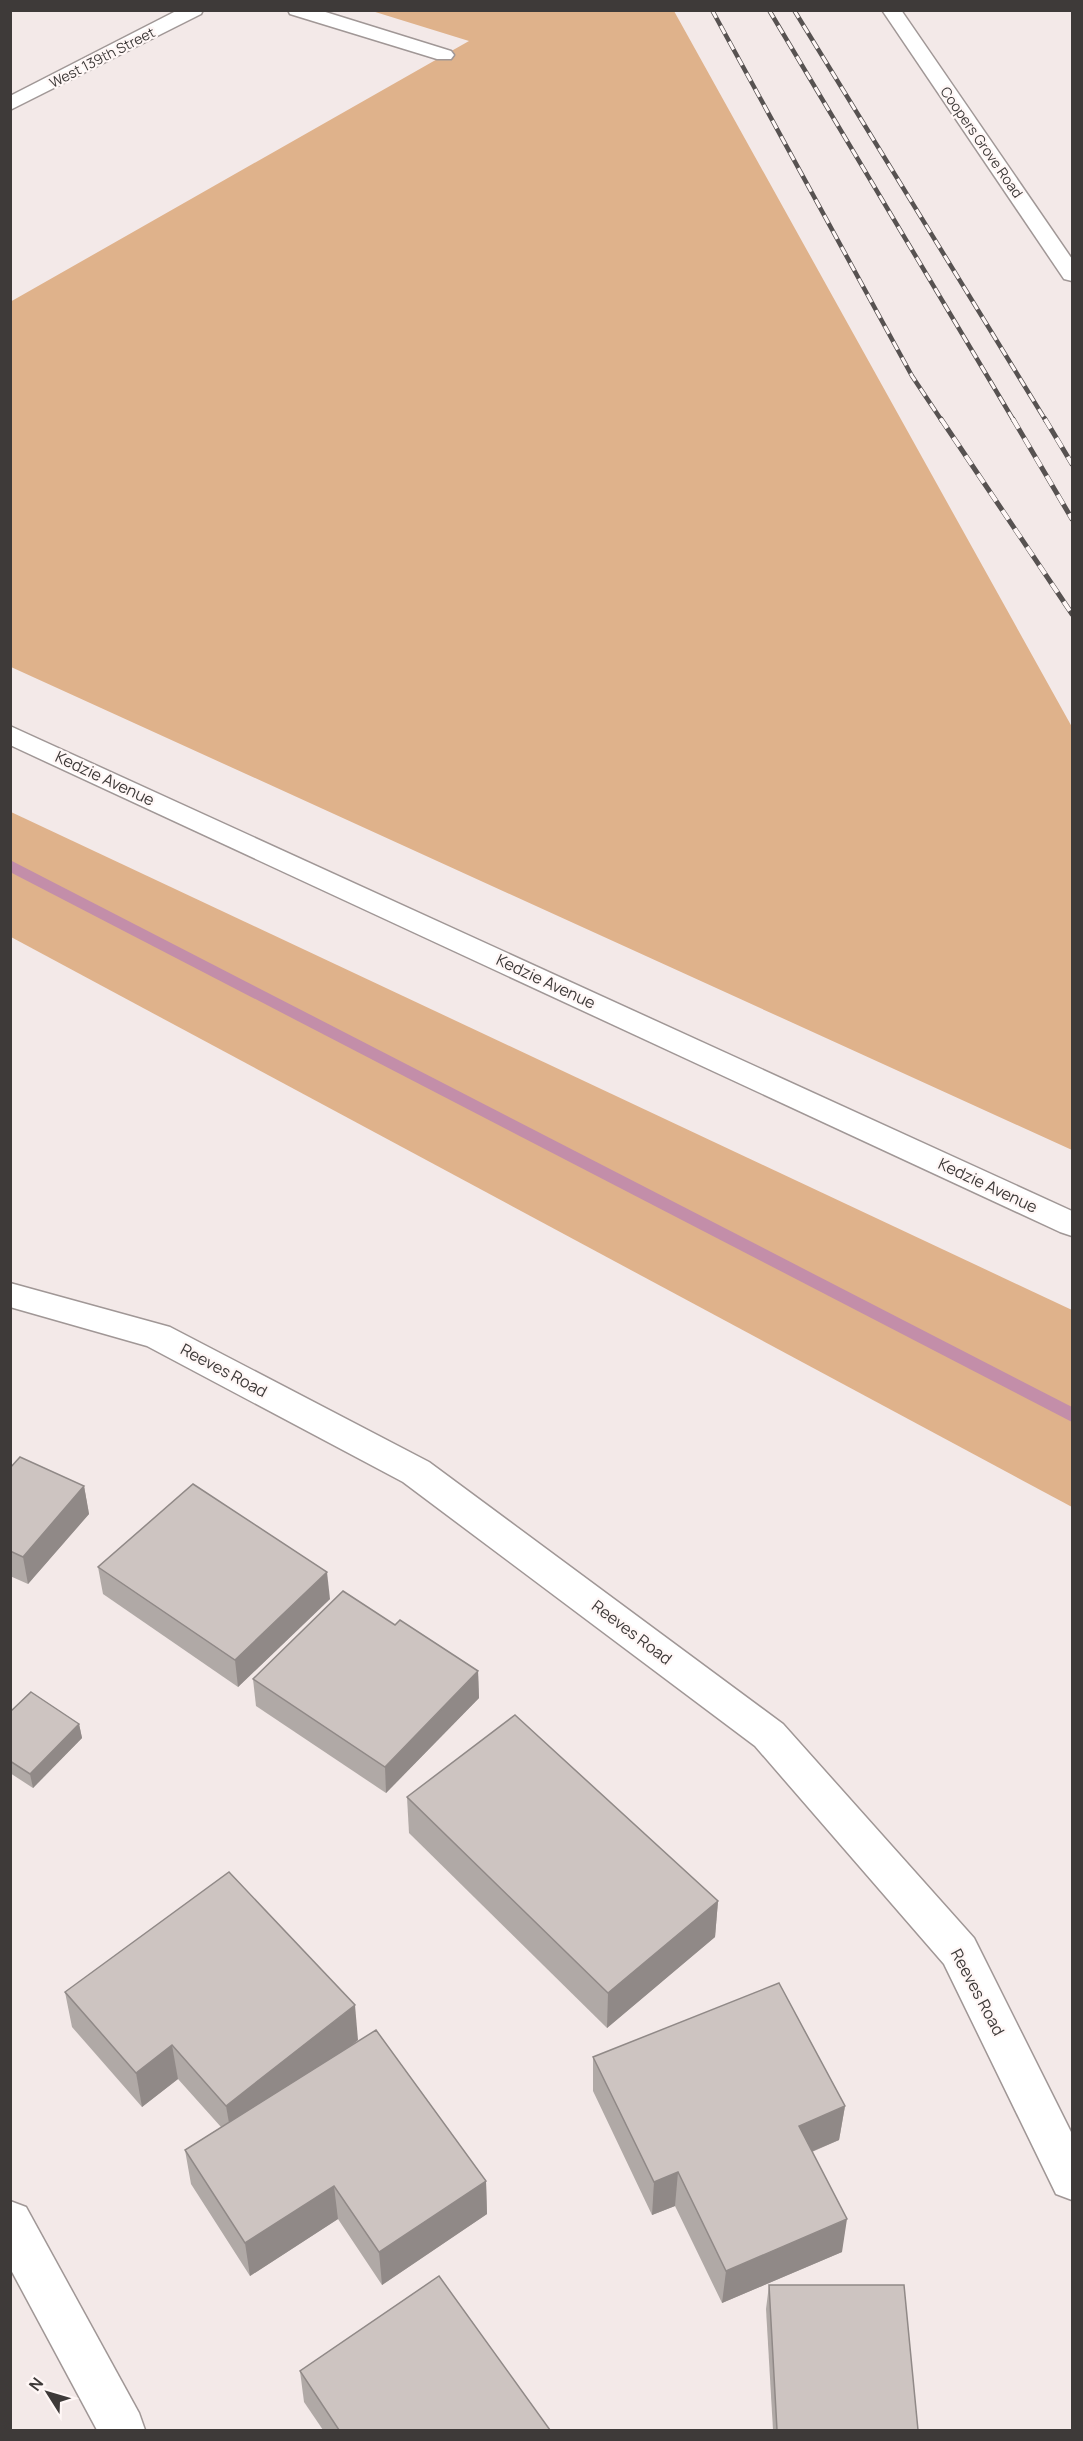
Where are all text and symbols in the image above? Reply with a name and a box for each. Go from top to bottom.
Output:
street label: West 139th Street [46,22,158,92]
street label: Coopers Grove Road [936,83,1028,201]
street label: Kedzie Avenue [52,745,158,811]
street label: Kedzie Avenue [493,948,599,1014]
street label: Kedzie Avenue [935,1152,1041,1218]
street label: Reeves Road [177,1338,271,1402]
street label: Reeves Road [587,1595,677,1669]
street label: Reeves Road [946,1945,1010,2039]
north arrow [18,2363,78,2423]
text: N [24,2373,48,2395]

